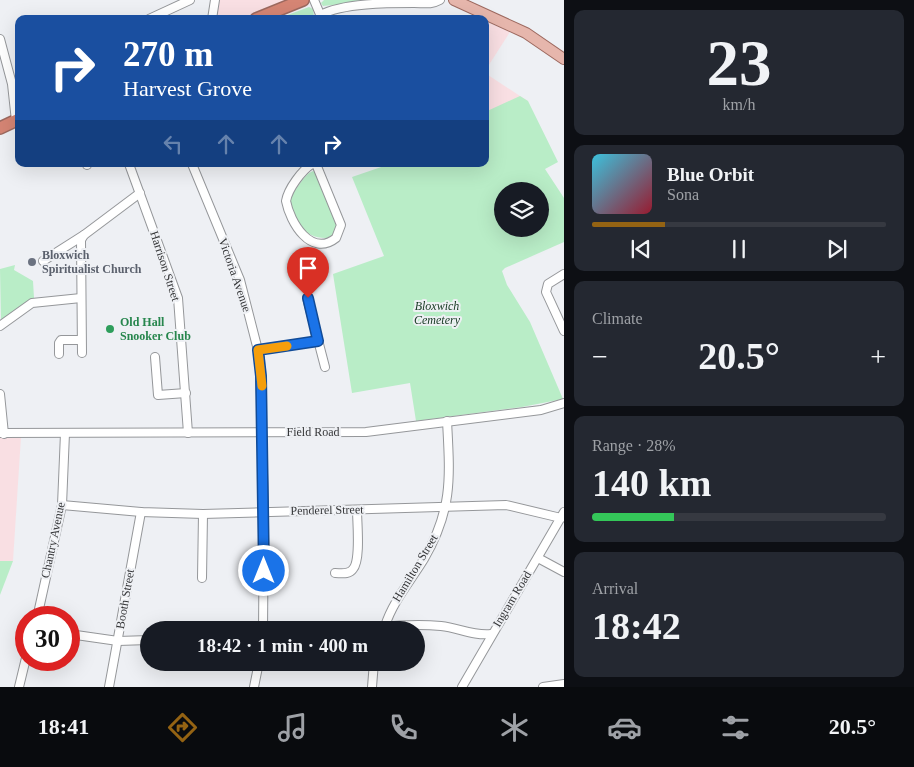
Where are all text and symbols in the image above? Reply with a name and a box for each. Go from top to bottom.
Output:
text: 23 [707,27,772,99]
icon: right [40,35,105,100]
text: 270 m [123,35,213,74]
text: Harvest Grove [123,76,252,101]
text: km/h [723,96,755,113]
icon: left [159,130,187,158]
icon: ahead [212,130,240,158]
icon: ahead [265,130,293,158]
icon: right [318,130,346,158]
text: Blue Orbit [667,164,754,185]
map controls [494,182,549,237]
button: layers [494,182,549,237]
text: Sona [667,186,699,203]
street label: Harrison Street [147,229,183,303]
icon: previous [627,235,655,263]
icon: pause [725,235,753,263]
icon: next [823,235,851,263]
street label: Victoria Avenue [216,236,254,314]
pin [287,247,329,298]
place label: Bloxwich Spiritualist Church [42,248,142,276]
icon: arrive [294,254,322,282]
marker: Bloxwich Spiritualist Church [26,256,38,268]
park label: Bloxwich Cemetery [414,299,461,327]
text: Climate [592,310,643,327]
place label: Old Hall Snooker Club [120,315,191,343]
marker: Old Hall Snooker Club [104,323,116,335]
text: 20.5° [698,335,780,377]
text: − [592,341,608,372]
text: + [870,341,886,372]
street label: Field Road [287,425,340,439]
text: Range · 28% [592,437,676,454]
text: 140 km [592,462,711,504]
street label: Chantry Avenue [38,501,68,579]
street label: Penderel Street [290,502,364,518]
street label: Hamilton Street [389,531,441,604]
position arrow [237,544,289,596]
street label: Booth Street [113,567,137,630]
street label: Ingram Road [490,568,534,630]
text: Arrival [592,580,638,597]
text: 18:42 [592,605,681,647]
speed limit sign: 30 [15,606,80,671]
text: 18:42 · 1 min · 400 m [197,635,368,656]
icon: directions [165,710,200,745]
icon: music [275,710,310,745]
icon: phone [386,710,421,745]
icon: climate [497,710,532,745]
icon: car [607,710,642,745]
icon: filters [718,710,753,745]
text: 18:41 [38,714,89,739]
text: 20.5° [829,714,876,739]

